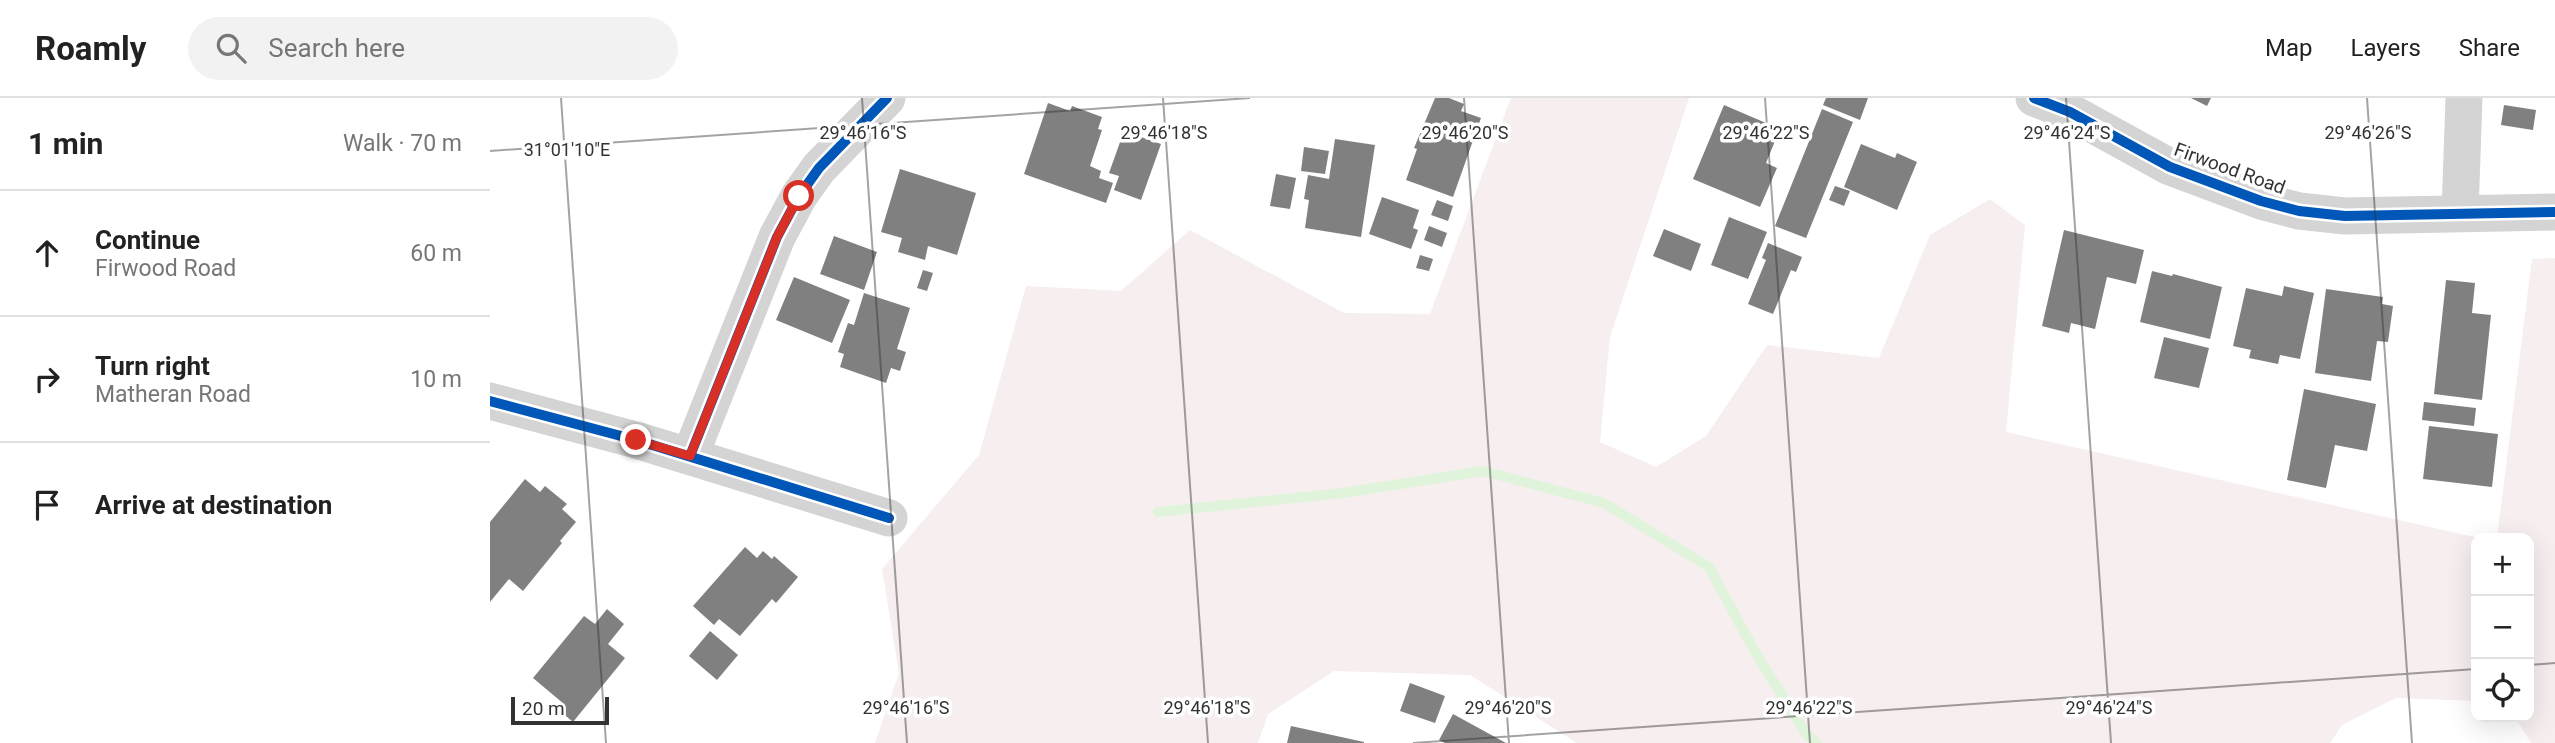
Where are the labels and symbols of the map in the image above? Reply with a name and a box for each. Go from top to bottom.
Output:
text: 29°46'16"S [819,122,907,143]
text: 29°46'18"S [1120,122,1208,143]
text: 29°46'20"S [1421,122,1509,143]
text: 29°46'22"S [1722,122,1810,143]
text: 29°46'24"S [2023,122,2111,143]
text: 29°46'26"S [2324,122,2412,143]
street label: Firwood Road [2171,138,2289,199]
text: 31°01'10"E [524,139,610,160]
route start [783,180,814,211]
route end [620,424,651,455]
scale bar [511,694,609,726]
text: 29°46'16"S [862,697,950,718]
text: 29°46'18"S [1163,697,1251,718]
text: 29°46'20"S [1464,697,1552,718]
text: 29°46'22"S [1765,697,1853,718]
text: 29°46'24"S [2065,697,2153,718]

